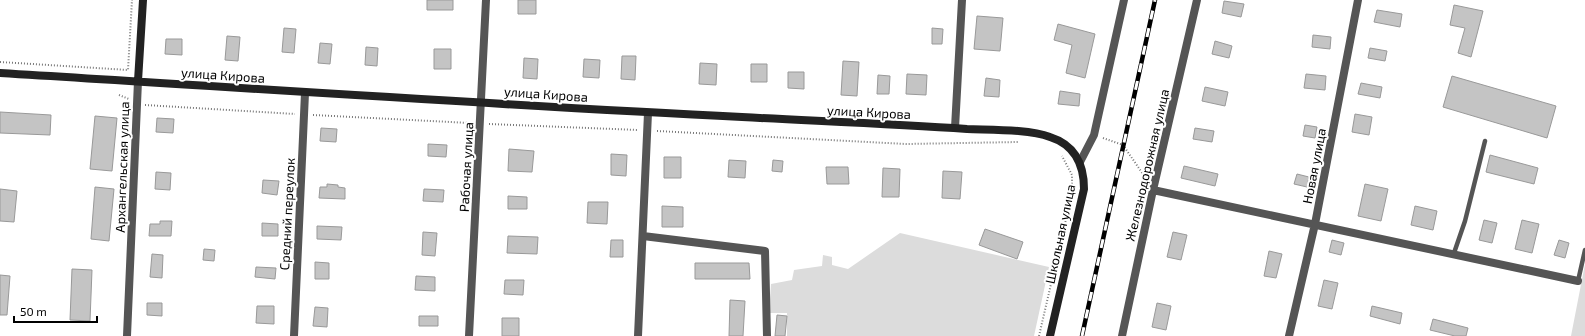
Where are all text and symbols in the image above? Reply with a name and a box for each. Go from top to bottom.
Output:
street label: улица Кирова [181,64,265,86]
street label: улица Кирова [504,83,588,105]
street label: Железнодорожная улица [1122,87,1172,243]
street label: Архангельская улица [112,101,132,233]
street label: улица Кирова [827,102,911,122]
street label: Рабочая улица [456,122,476,212]
street label: Новая улица [1299,127,1329,205]
street label: Средний переулок [276,157,298,271]
street label: Школьная улица [1042,183,1078,285]
scale bar [14,298,97,324]
text: 50 m [20,304,47,318]

